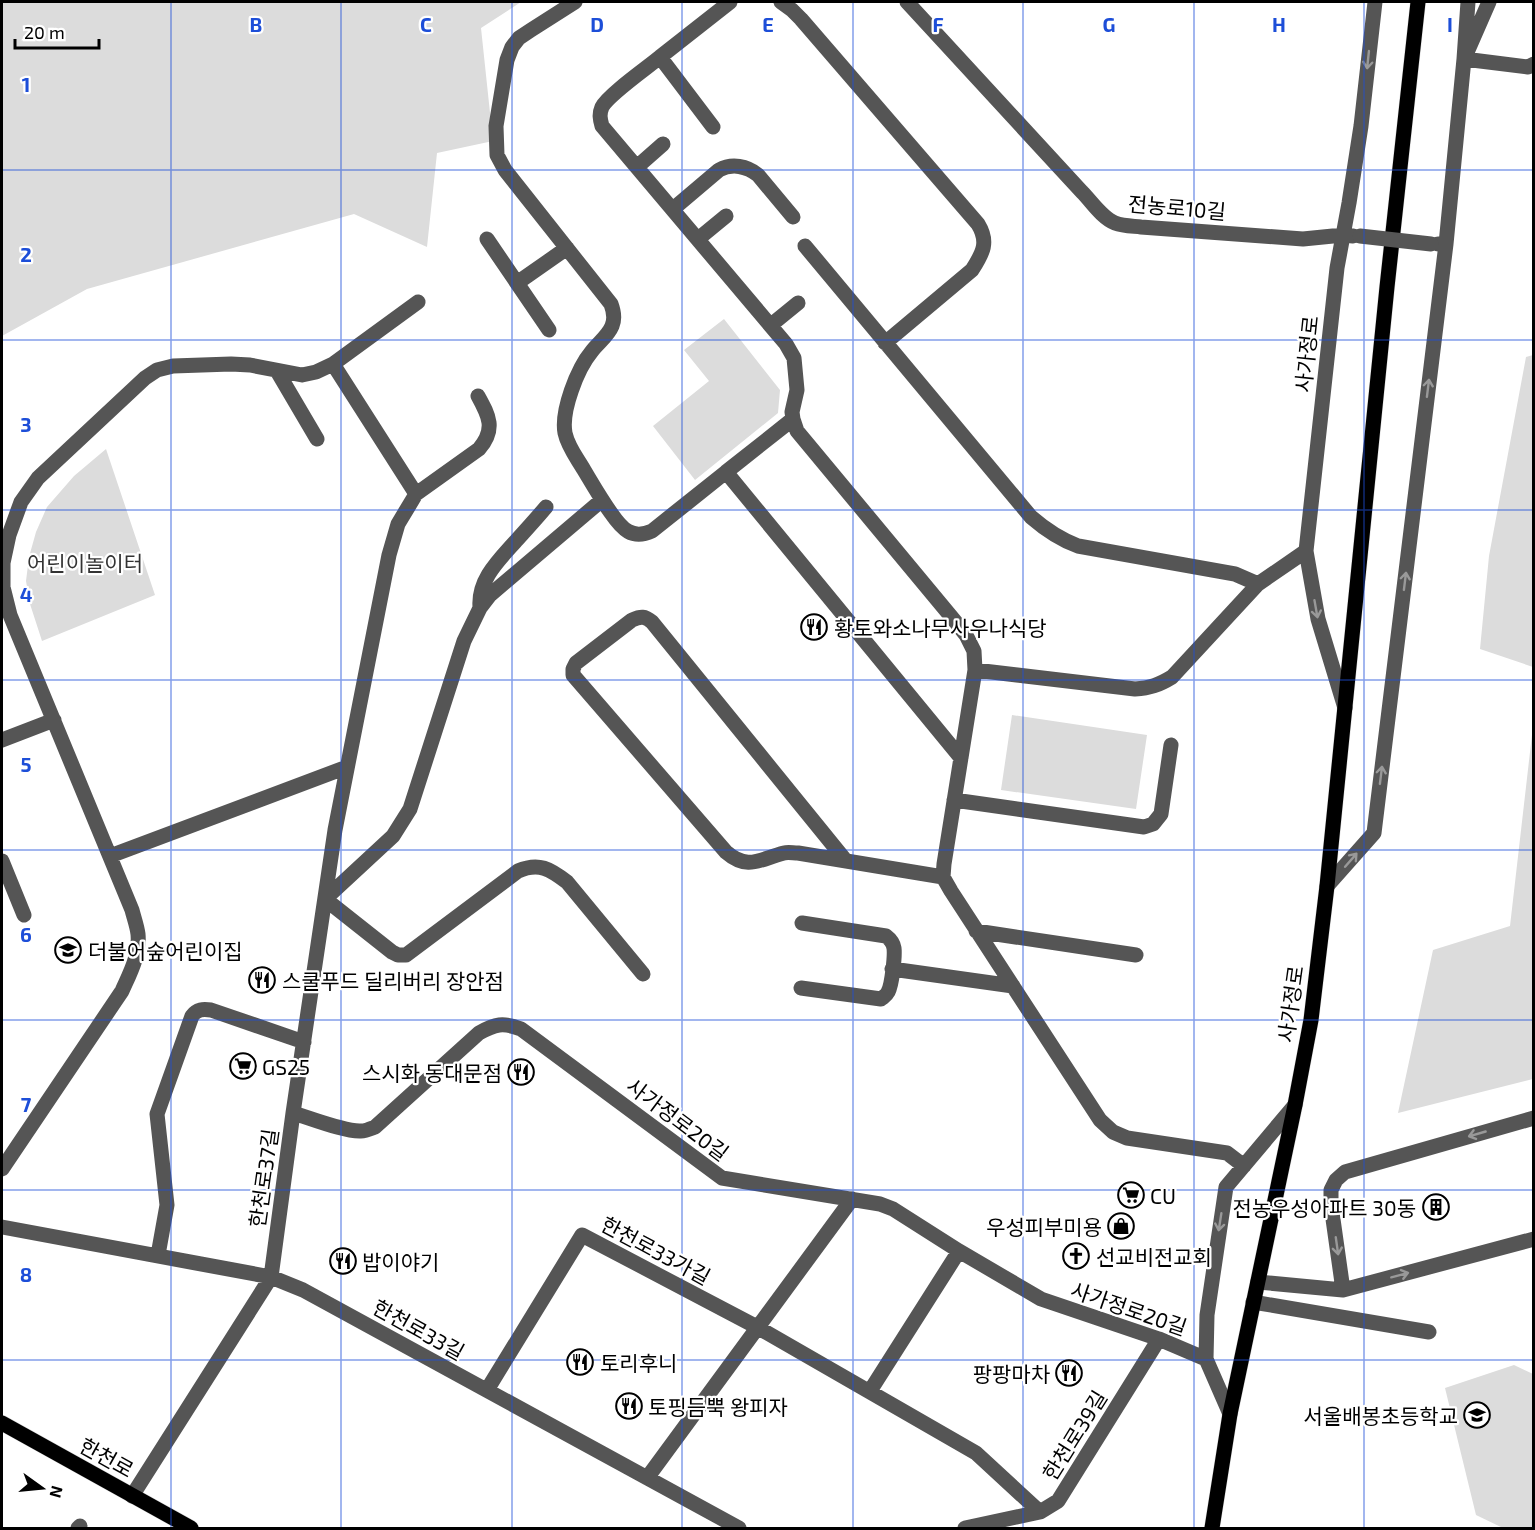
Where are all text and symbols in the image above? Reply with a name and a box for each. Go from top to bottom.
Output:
scale bar [15,12,99,50]
text: B [250,12,262,36]
text: C [420,12,432,36]
text: D [590,12,604,36]
text: E [762,12,774,36]
text: F [932,12,944,36]
text: G [1103,12,1115,36]
text: H [1272,12,1286,36]
text: I [1447,12,1453,36]
text: 20 m [24,21,65,43]
one-way arrow [1362,49,1373,69]
text: 1 [22,72,30,96]
street label: 전농로10길 [1127,190,1227,224]
text: 2 [20,242,32,266]
street label: 사가정로 [1290,314,1322,394]
one-way arrow [1423,378,1434,398]
text: 3 [20,412,32,436]
park label: 어린이놀이터 [27,550,143,575]
one-way arrow [1399,572,1410,592]
text: 4 [20,582,33,606]
one-way arrow [1311,599,1322,618]
restaurant icon: 황토와소나무사우나식당 [799,612,829,642]
place label: 황토와소나무사우나식당 [834,615,1047,640]
text: 5 [20,752,32,776]
one-way arrow [1376,765,1387,785]
one-way arrow [1343,852,1357,868]
text: 6 [20,922,32,946]
school or university icon: 더불어숲어린이집 [53,935,83,965]
place label: 더불어숲어린이집 [88,938,243,963]
street label: 사가정로 [1272,964,1308,1044]
restaurant icon: 스쿨푸드 딜리버리 장안점 [247,965,277,995]
place label: 스쿨푸드 딜리버리 장안점 [282,968,504,993]
supermarket icon: GS25 [228,1051,258,1081]
place label: GS25 [262,1054,310,1079]
restaurant icon: 스시화 동대문점 [506,1057,536,1087]
place label: 스시화 동대문점 [362,1060,502,1085]
street label: 사가정로20길 [622,1073,734,1165]
text: 7 [21,1092,32,1116]
street label: 한천로37길 [244,1127,282,1229]
one-way arrow [1468,1129,1487,1140]
supermarket icon: CU [1116,1180,1146,1210]
place label: CU [1150,1183,1176,1208]
building icon: 전농우성아파트 30동 [1421,1192,1451,1222]
place label: 전농우성아파트 30동 [1232,1195,1416,1220]
street label: 한천로33가길 [597,1211,715,1289]
shop icon: 우성피부미용 [1106,1211,1136,1241]
one-way arrow [1215,1211,1226,1231]
place label: 우성피부미용 [986,1214,1102,1239]
one-way arrow [1331,1236,1342,1256]
church icon: 선교비전교회 [1061,1241,1091,1271]
place label: 선교비전교회 [1096,1244,1212,1269]
restaurant icon: 밥이야기 [328,1246,358,1276]
place label: 밥이야기 [362,1249,439,1274]
text: 8 [20,1262,32,1286]
one-way arrow [1390,1269,1409,1280]
street label: 사가정로20길 [1068,1276,1190,1340]
street label: 한천로33길 [369,1294,469,1364]
restaurant icon: 토리후니 [565,1347,595,1377]
place label: 토리후니 [600,1350,677,1375]
restaurant icon: 팡팡마차 [1054,1358,1084,1388]
place label: 팡팡마차 [973,1361,1050,1386]
street label: 한천로39길 [1037,1386,1111,1484]
restaurant icon: 토핑듬뿍 왕피자 [614,1391,644,1421]
place label: 토핑듬뿍 왕피자 [648,1394,788,1419]
school or university icon: 서울배봉초등학교 [1462,1400,1492,1430]
place label: 서울배봉초등학교 [1303,1403,1458,1428]
street label: 한천로 [76,1432,138,1482]
north arrow [12,1458,72,1518]
text: N [46,1484,68,1500]

